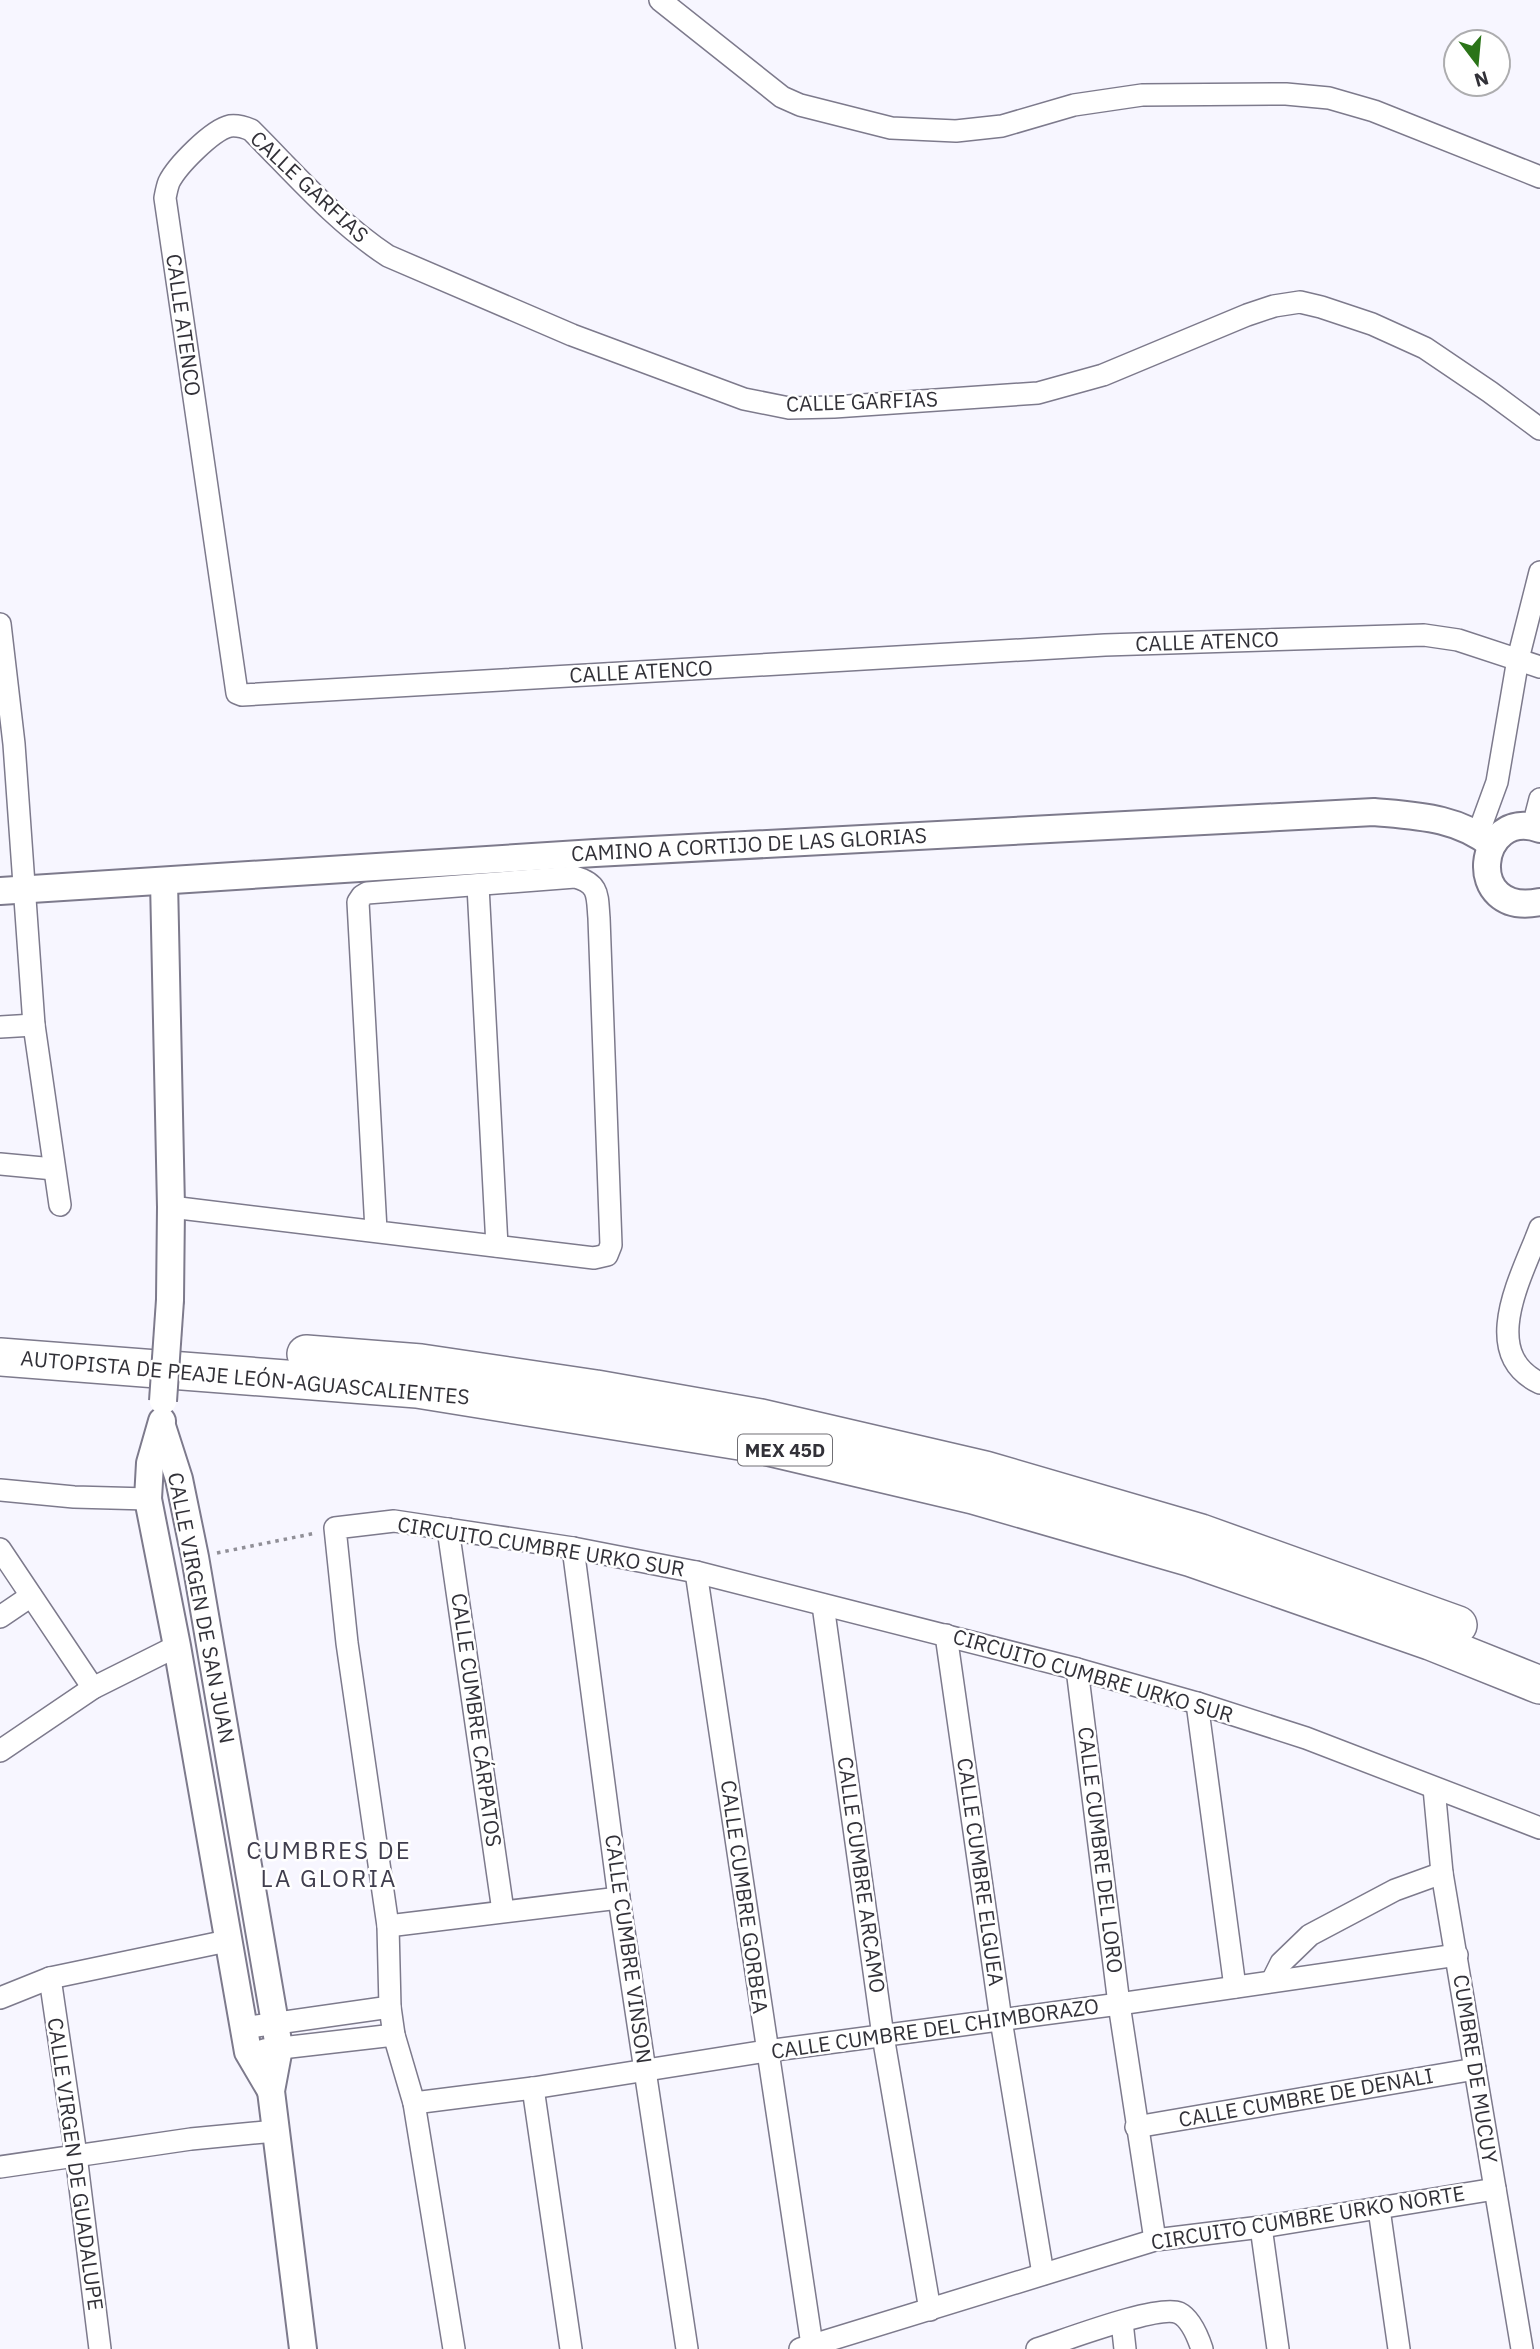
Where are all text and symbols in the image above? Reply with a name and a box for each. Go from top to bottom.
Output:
north arrow [1442,28,1512,98]
text: N [1472,66,1492,93]
street label: CALLE GARFIAS [245,124,375,248]
street label: CALLE ATENCO [160,252,208,398]
street label: CALLE GARFIAS [785,384,938,418]
street label: CALLE ATENCO [1135,625,1279,657]
street label: CALLE ATENCO [569,653,713,689]
street label: CAMINO A CORTIJO DE LAS GLORIAS [570,821,927,867]
street label: AUTOPISTA DE PEAJE LEÓN-AGUASCALIENTES [19,1343,471,1411]
road number: MEX 45D [738,1434,832,1466]
street label: CALLE VIRGEN DE SAN JUAN [162,1470,242,1746]
street label: CIRCUITO CUMBRE URKO SUR [396,1509,687,1583]
street label: CALLE CUMBRE CÁRPATOS [445,1591,509,1849]
street label: CIRCUITO CUMBRE URKO SUR [950,1622,1237,1729]
street label: CALLE CUMBRE DEL LORO [1072,1725,1130,1975]
street label: CALLE CUMBRE ARCAMO [832,1755,892,1995]
street label: CALLE CUMBRE ELGUEA [951,1756,1011,1988]
street label: CALLE CUMBRE GORBEA [715,1778,775,2016]
street label: CALLE CUMBRE VINSON [599,1832,659,2065]
district label: CUMBRES DE LA GLORIA [246,1834,412,1894]
street label: CUMBRE DE MUCUY [1447,1972,1505,2166]
street label: CALLE CUMBRE DEL CHIMBORAZO [769,1991,1101,2065]
street label: CALLE VIRGEN DE GUADALUPE [42,2016,110,2312]
street label: CALLE CUMBRE DE DENALI [1176,2061,1435,2133]
street label: CIRCUITO CUMBRE URKO NORTE [1149,2178,1467,2256]

